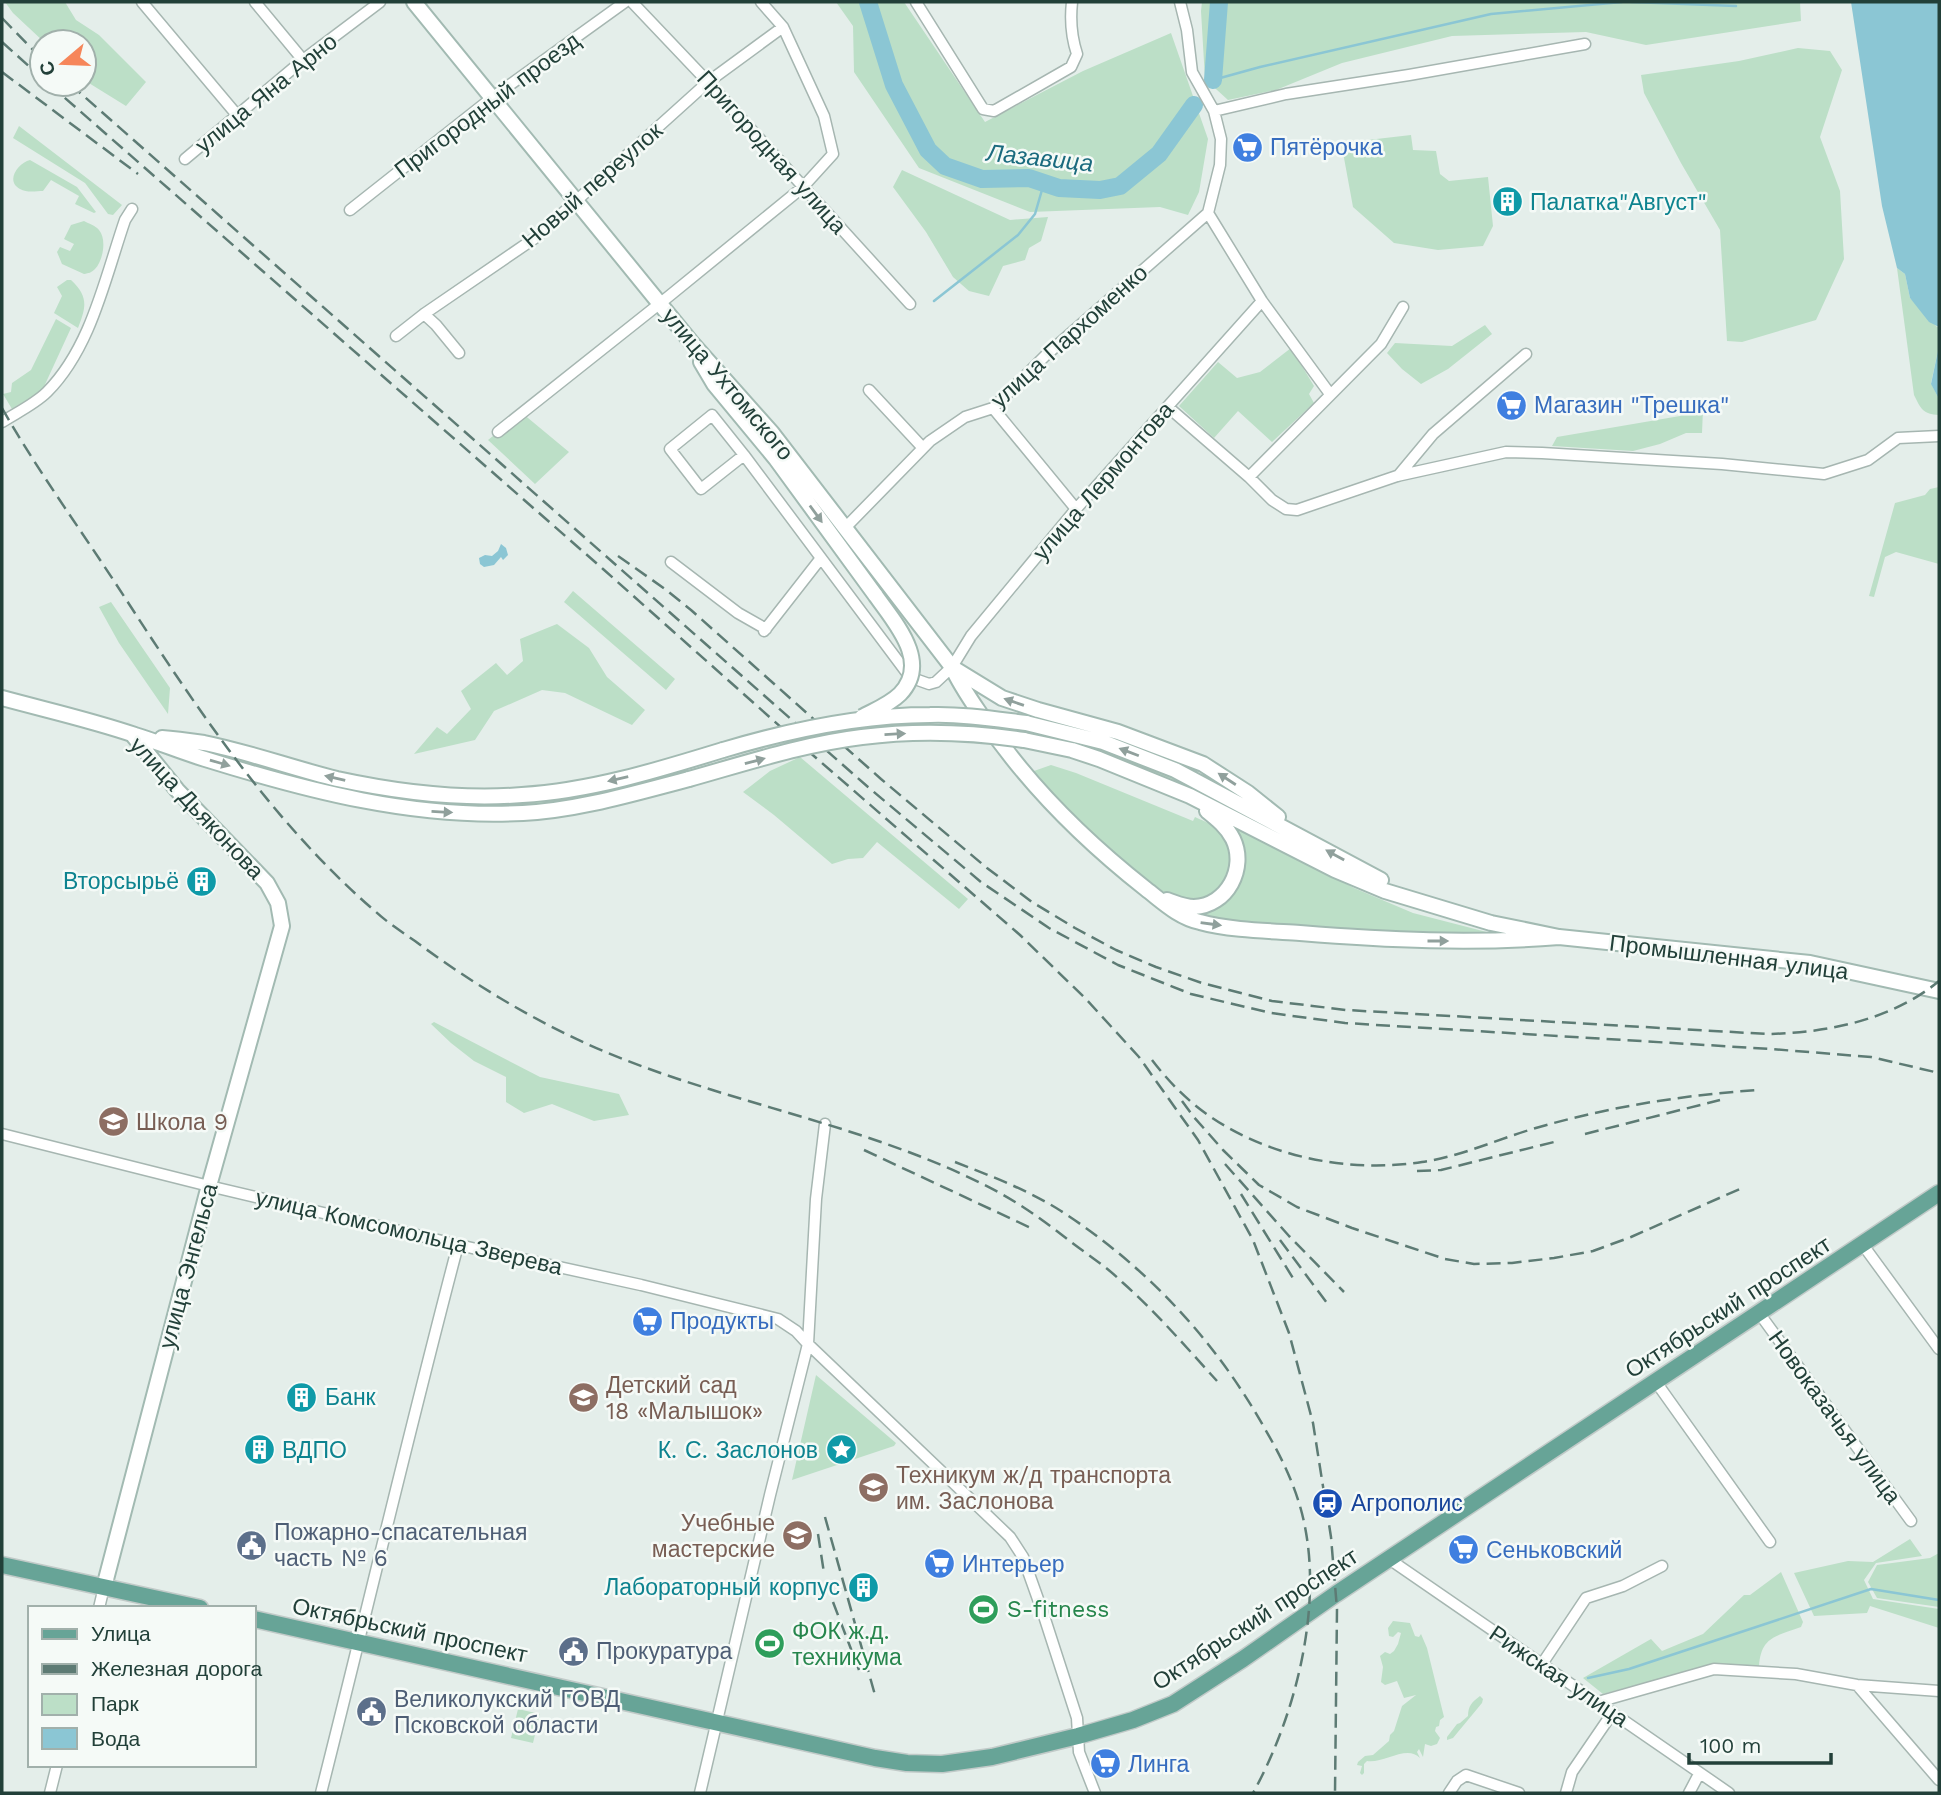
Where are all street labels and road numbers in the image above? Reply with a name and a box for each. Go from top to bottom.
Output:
street label: Пригородный проезд [389,27,586,184]
street label: улица Яна Арно [190,28,343,159]
street label: Пригородная улица [691,65,852,240]
street label: Новый переулок [517,117,669,254]
street label: улица Пархоменко [985,259,1153,414]
street label: улица Ухтомского [656,303,799,466]
street label: улица Лермонтова [1027,397,1180,566]
street label: улица Дьяконова [124,732,270,885]
street label: Промышленная улица [1608,929,1850,986]
street label: улица Энгельса [153,1180,224,1352]
street label: улица Комсомольца Зверева [253,1184,565,1281]
street label: Октябрьский проспект [1620,1231,1837,1384]
street label: Новоказачья улица [1763,1325,1907,1509]
street label: Октябрьский проспект [1147,1543,1364,1696]
street label: Октябрьский проспект [290,1592,530,1669]
street label: Рижская улица [1484,1620,1634,1733]

